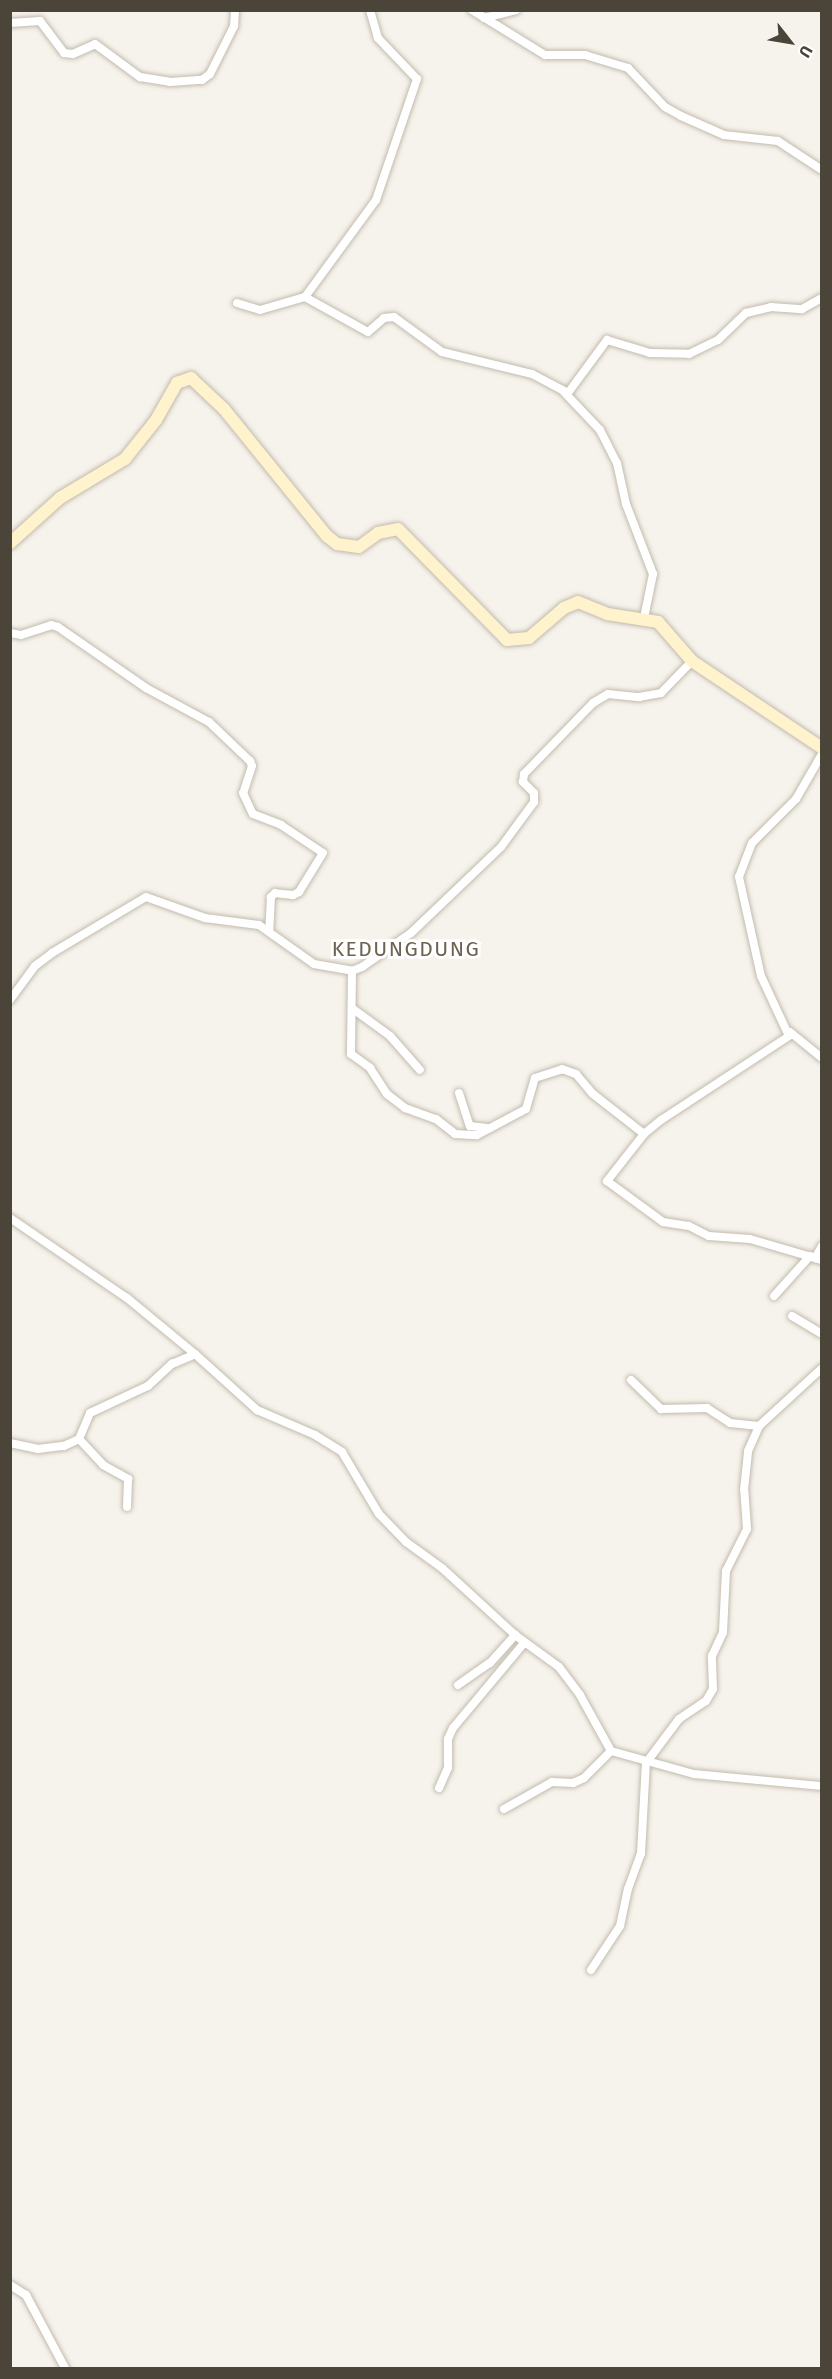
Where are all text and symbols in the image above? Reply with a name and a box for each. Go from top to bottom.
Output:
north arrow [760,12,820,72]
text: U [795,42,817,61]
district label: KEDUNGDUNG [332,936,480,962]

